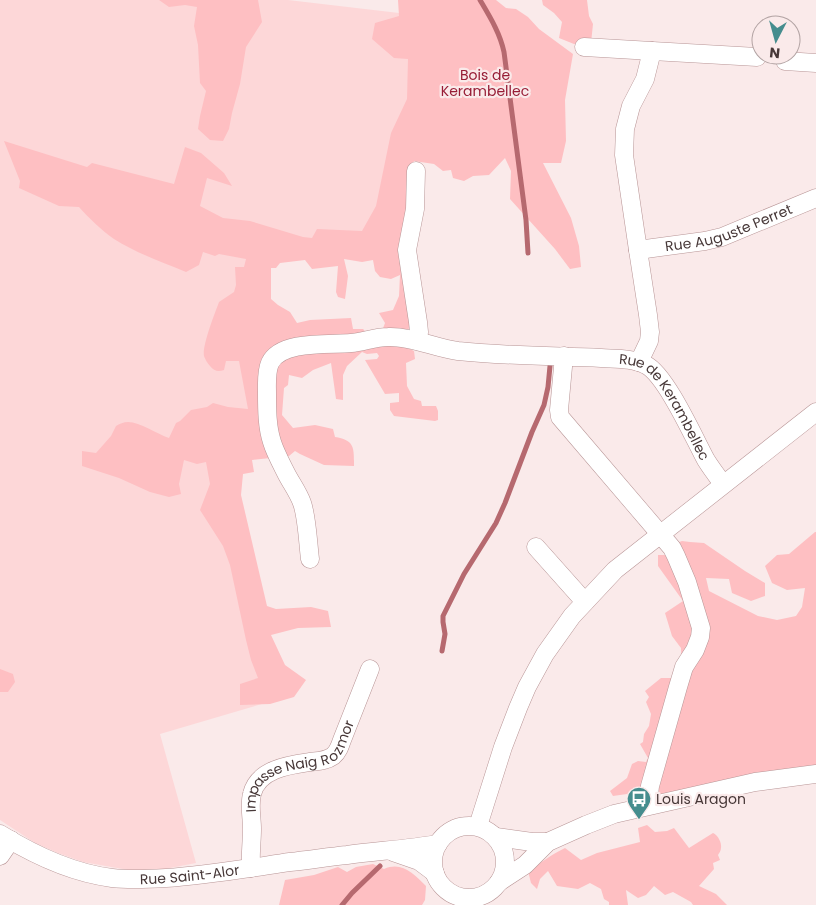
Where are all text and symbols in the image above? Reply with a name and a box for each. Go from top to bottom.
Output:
north arrow [751,15,801,65]
text: N [768,42,781,63]
park label: Bois de Kerambellec [441,65,529,101]
street label: Rue Auguste Perret [664,199,795,256]
street label: Rue de Kerambellec [618,349,714,464]
street label: Impasse Naig Rozmor [240,717,359,813]
bus stop icon: Louis Aragon [626,786,652,820]
place label: Louis Aragon [656,789,746,809]
street label: Rue Saint-Alor [139,860,241,889]

